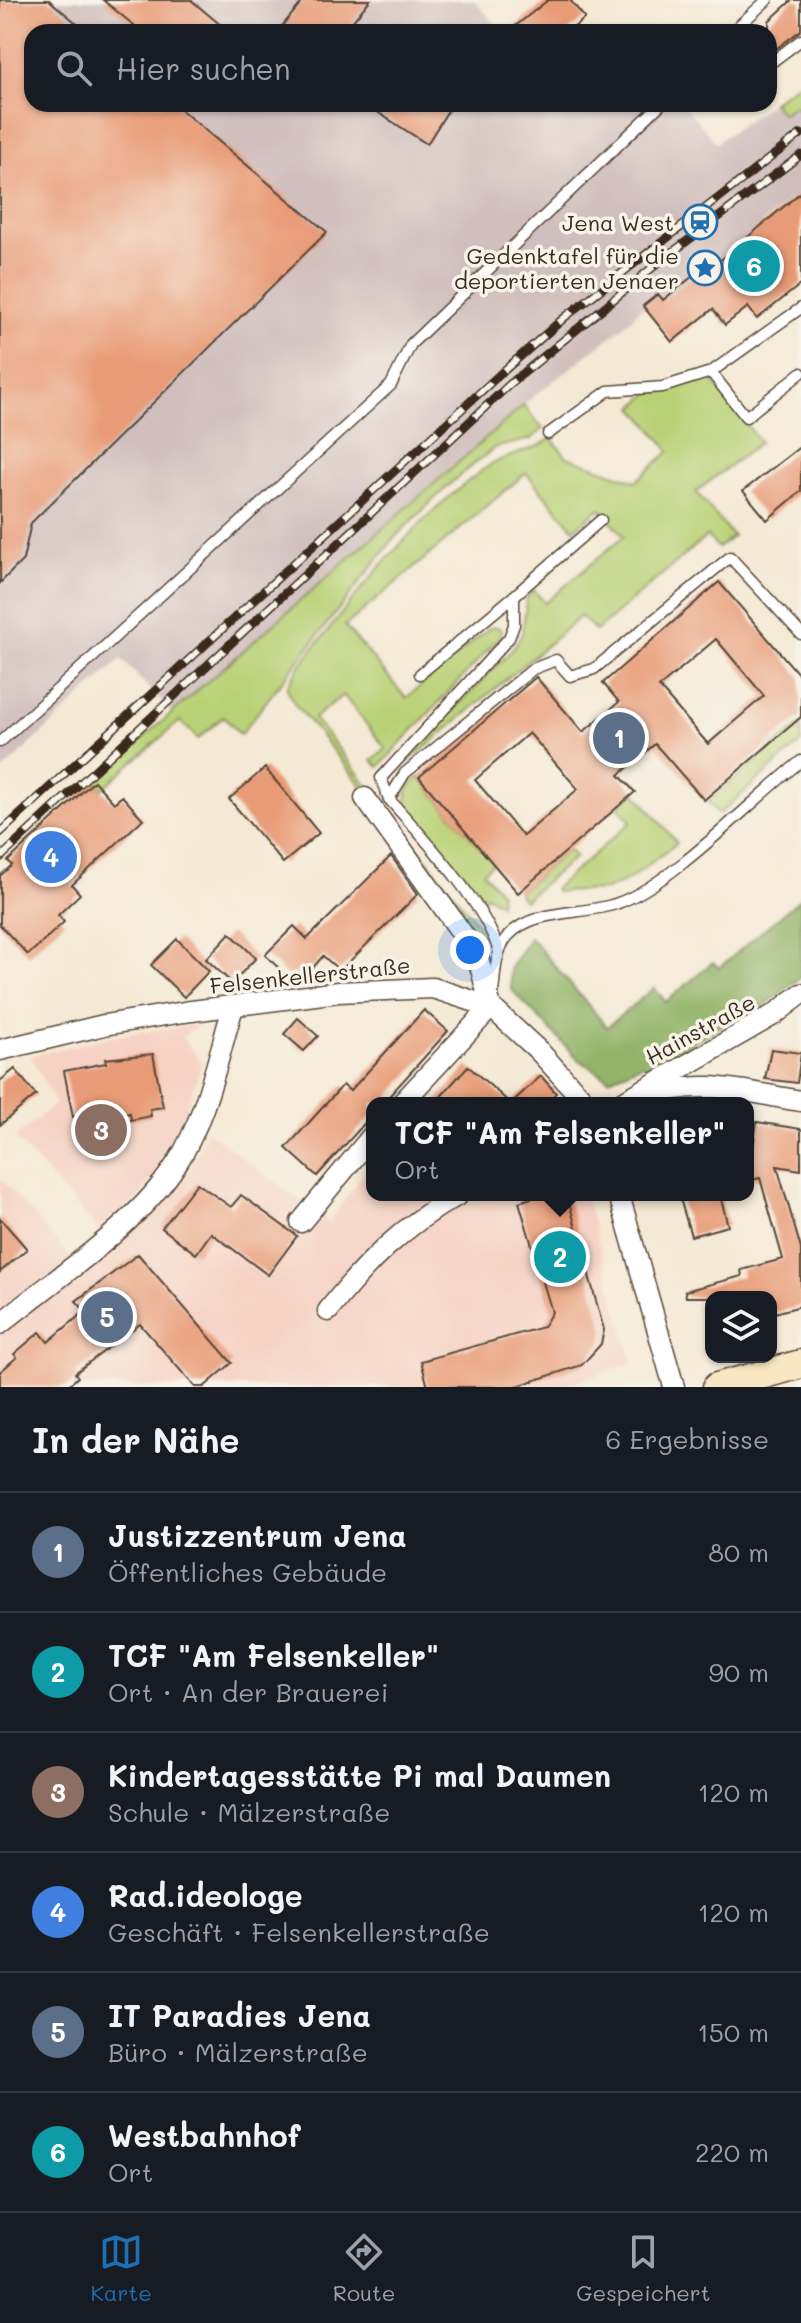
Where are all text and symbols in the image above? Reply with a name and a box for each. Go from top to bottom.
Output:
search box [24,24,777,112]
icon: search [52,46,96,90]
text: Hier suchen [116,48,291,88]
station icon: Jena West [681,203,719,241]
place label: Jena West [562,208,674,237]
pin: 6 [728,236,780,296]
place label: Gedenktafel für die deportierten Jenaer [454,241,679,295]
place icon: Gedenktafel für die deportierten Jenaer [686,249,724,287]
pin: 1 [593,708,645,768]
pin: 4 [25,827,77,887]
your location [450,930,490,970]
street label: Felsenkellerstraße [208,950,412,1000]
street label: Hainstraße [640,987,760,1071]
popup [366,1097,754,1201]
pin: 3 [75,1100,127,1160]
text: TCF "Am Felsenkeller" [394,1112,726,1152]
text: Ort [394,1152,440,1186]
pin: 2 [534,1227,586,1287]
pin: 5 [81,1287,133,1347]
map controls [705,1291,777,1363]
button: layers [705,1291,777,1363]
text: In der Nähe [32,1417,240,1462]
text: 6 Ergebnisse [606,1422,769,1456]
text: Justizzentrum Jena [108,1515,407,1555]
text: 1 [52,1535,64,1569]
text: 80 m [708,1535,769,1569]
text: Öffentliches Gebäude [108,1555,387,1589]
text: TCF "Am Felsenkeller" [108,1635,439,1675]
text: 2 [51,1655,65,1689]
text: 90 m [709,1655,769,1689]
text: Ort · An der Brauerei [108,1675,389,1709]
text: Kindertagesstätte Pi mal Daumen [108,1755,611,1795]
text: 3 [50,1775,66,1809]
text: 120 m [698,1775,769,1809]
text: Schule · Mälzerstraße [108,1795,390,1829]
text: Rad.ideologe [108,1875,303,1915]
text: 4 [50,1895,66,1929]
text: 120 m [698,1895,769,1929]
text: Geschäft · Felsenkellerstraße [108,1915,490,1949]
text: IT Paradies Jena [108,1995,371,2035]
text: 5 [50,2015,66,2049]
text: 150 m [697,2015,769,2049]
text: Büro · Mälzerstraße [108,2035,368,2069]
text: Westbahnhof [108,2115,301,2155]
text: 6 [50,2135,66,2169]
text: 220 m [695,2135,769,2169]
text: Ort [108,2155,153,2189]
tab: Karte [90,2230,152,2307]
tab: Route [333,2230,395,2307]
tab: Gespeichert [576,2230,711,2307]

